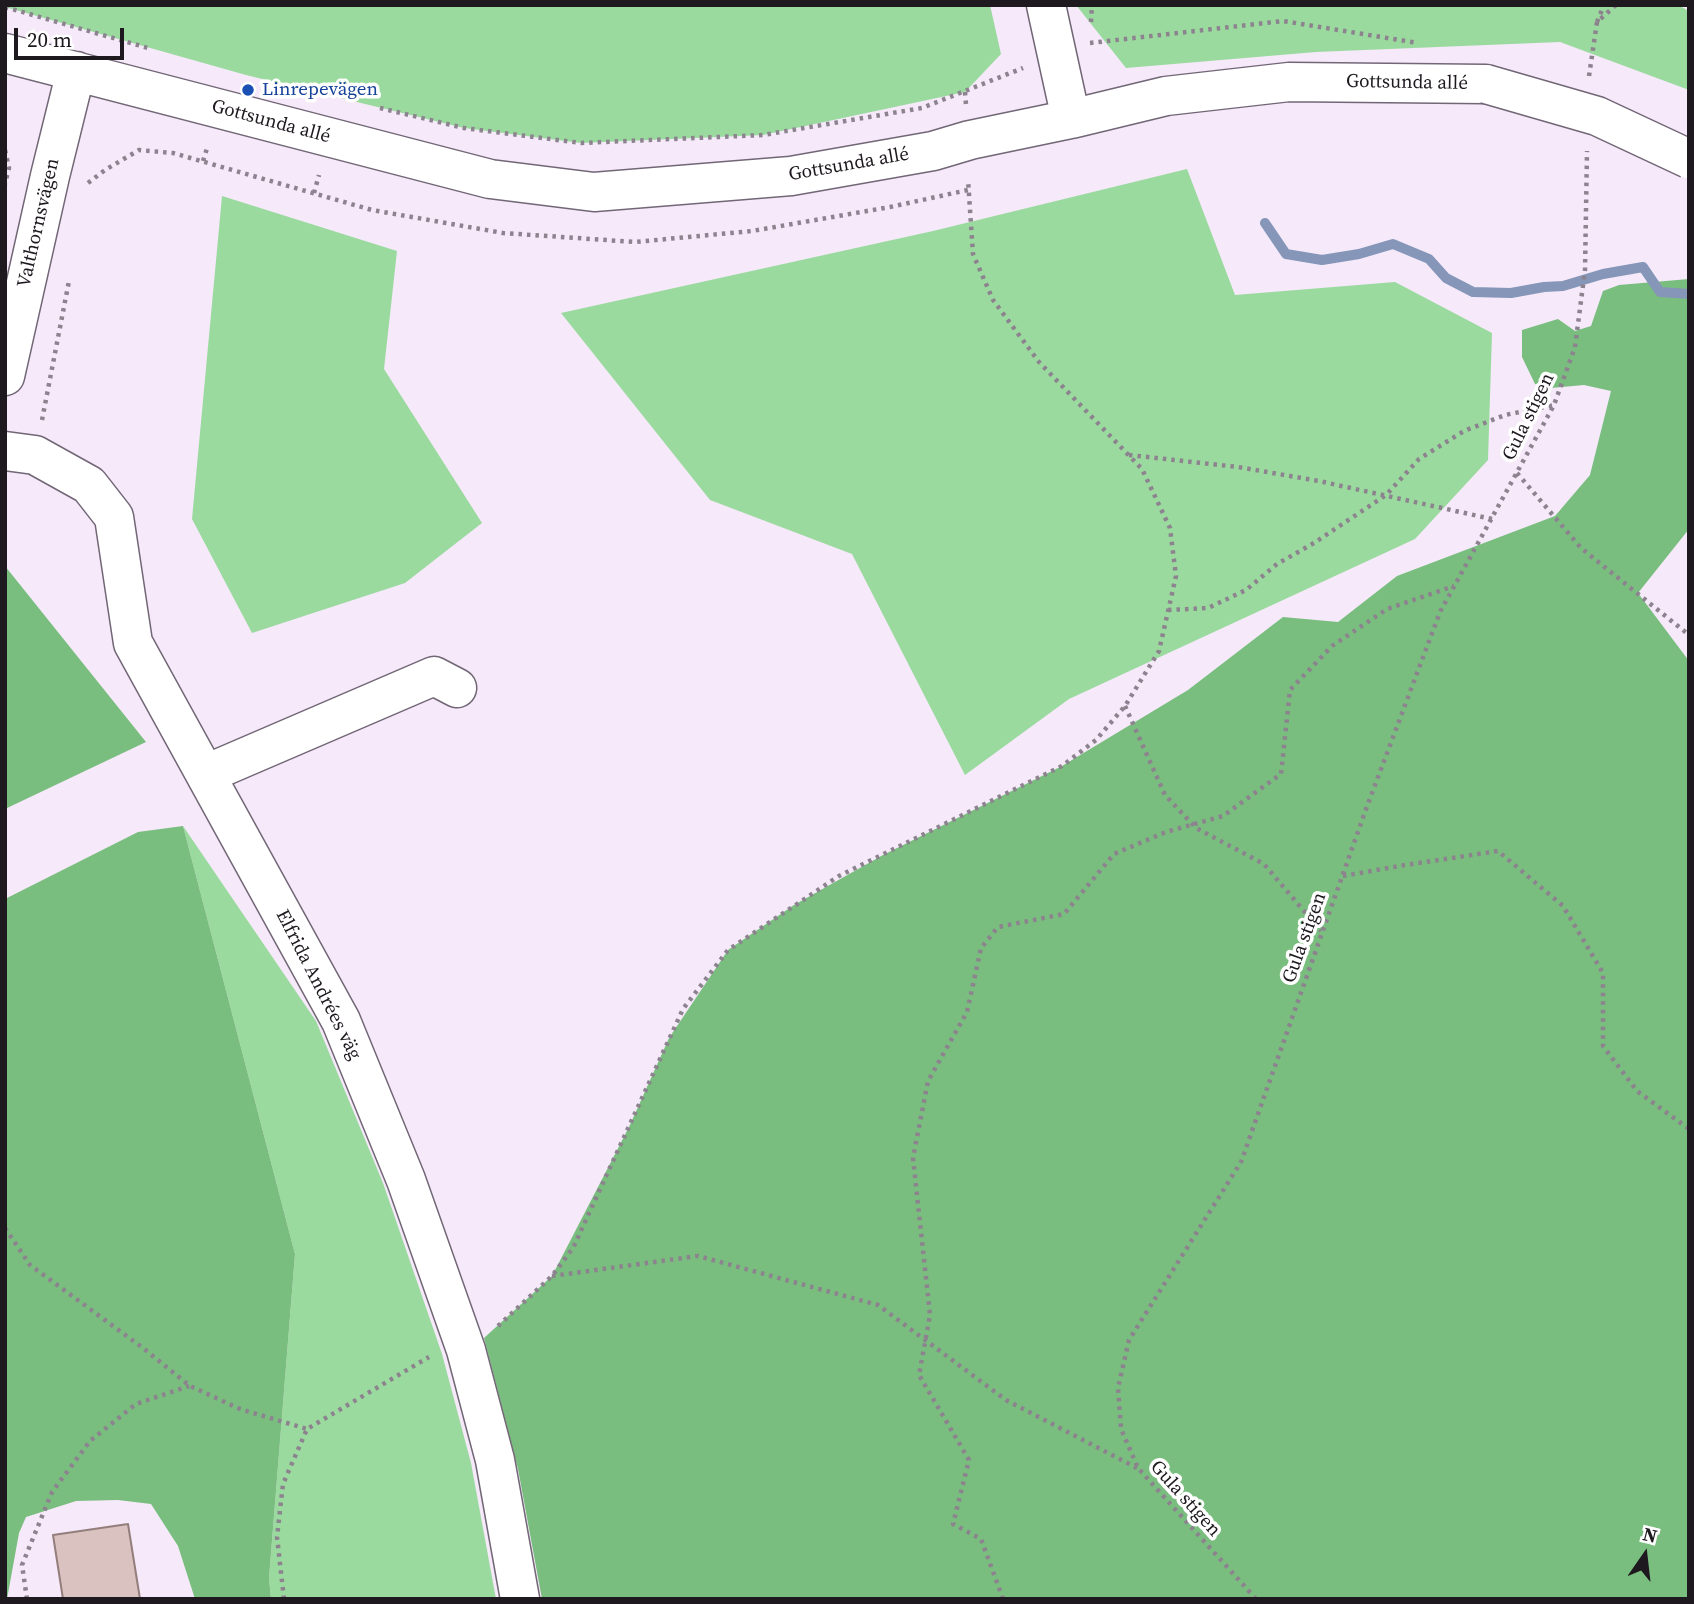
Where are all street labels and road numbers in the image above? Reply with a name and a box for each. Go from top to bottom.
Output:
street label: Gottsunda allé [1346,71,1468,95]
street label: Gottsunda allé [209,95,333,149]
street label: Gottsunda allé [787,143,911,187]
street label: Valthornsvägen [13,156,65,290]
street label: Gula stigen [1498,370,1560,464]
street label: Gula stigen [1278,890,1332,986]
street label: Elfrida Andrées väg [270,906,366,1064]
street label: Gula stigen [1145,1456,1225,1542]

